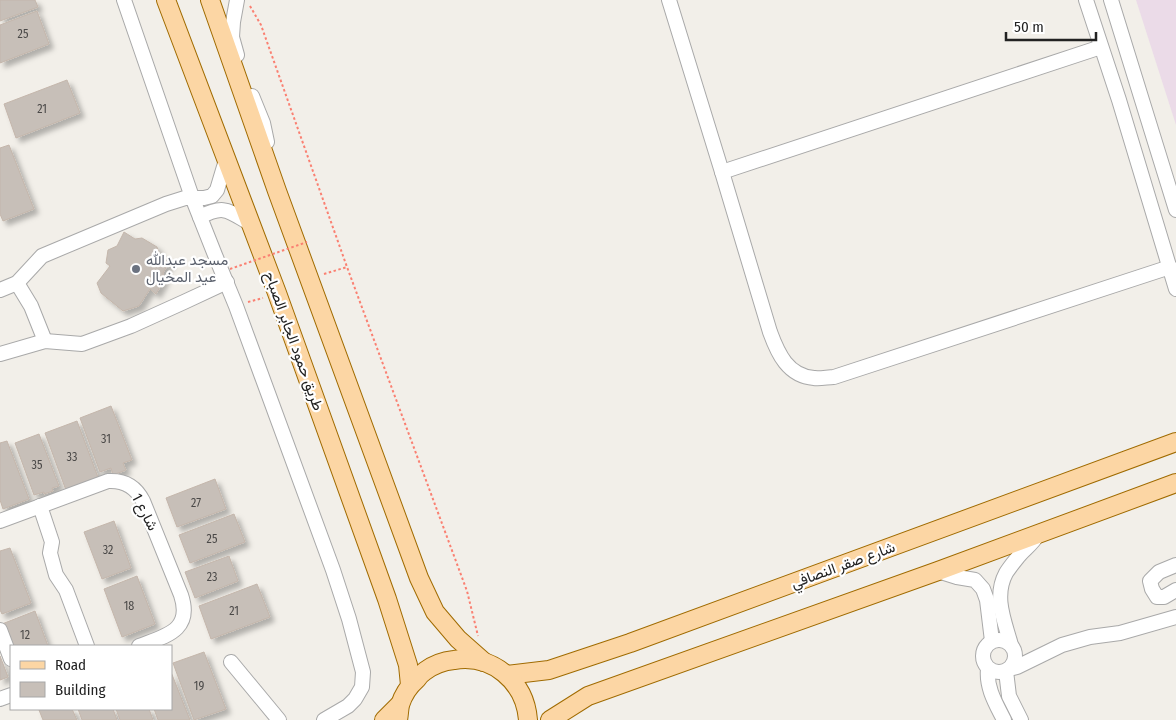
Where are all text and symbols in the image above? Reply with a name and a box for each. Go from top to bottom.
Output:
scale bar [1006,10,1096,42]
text: 50 m [1014,18,1044,36]
house number: 25 [18,27,29,41]
house number: 21 [37,102,47,116]
place label: مسجد عبدالله عيد المخيال [146,251,228,286]
marker: مسجد عبدالله عيد المخيال [130,263,142,275]
street label: طريق حمود الجابر الصباح [259,269,328,414]
house number: 31 [101,432,111,446]
house number: 33 [67,450,77,464]
house number: 35 [32,458,43,472]
street label: شارع 1 [126,490,162,535]
house number: 27 [191,496,201,510]
house number: 25 [207,532,218,546]
street label: شارع صقر النصافي [789,538,899,596]
house number: 32 [103,543,113,557]
house number: 23 [207,570,217,584]
house number: 18 [124,599,134,613]
house number: 21 [229,604,239,618]
house number: 12 [20,628,30,642]
legend [10,645,172,710]
text: Road [55,656,86,674]
house number: 19 [194,679,204,693]
text: Building [55,681,106,699]

